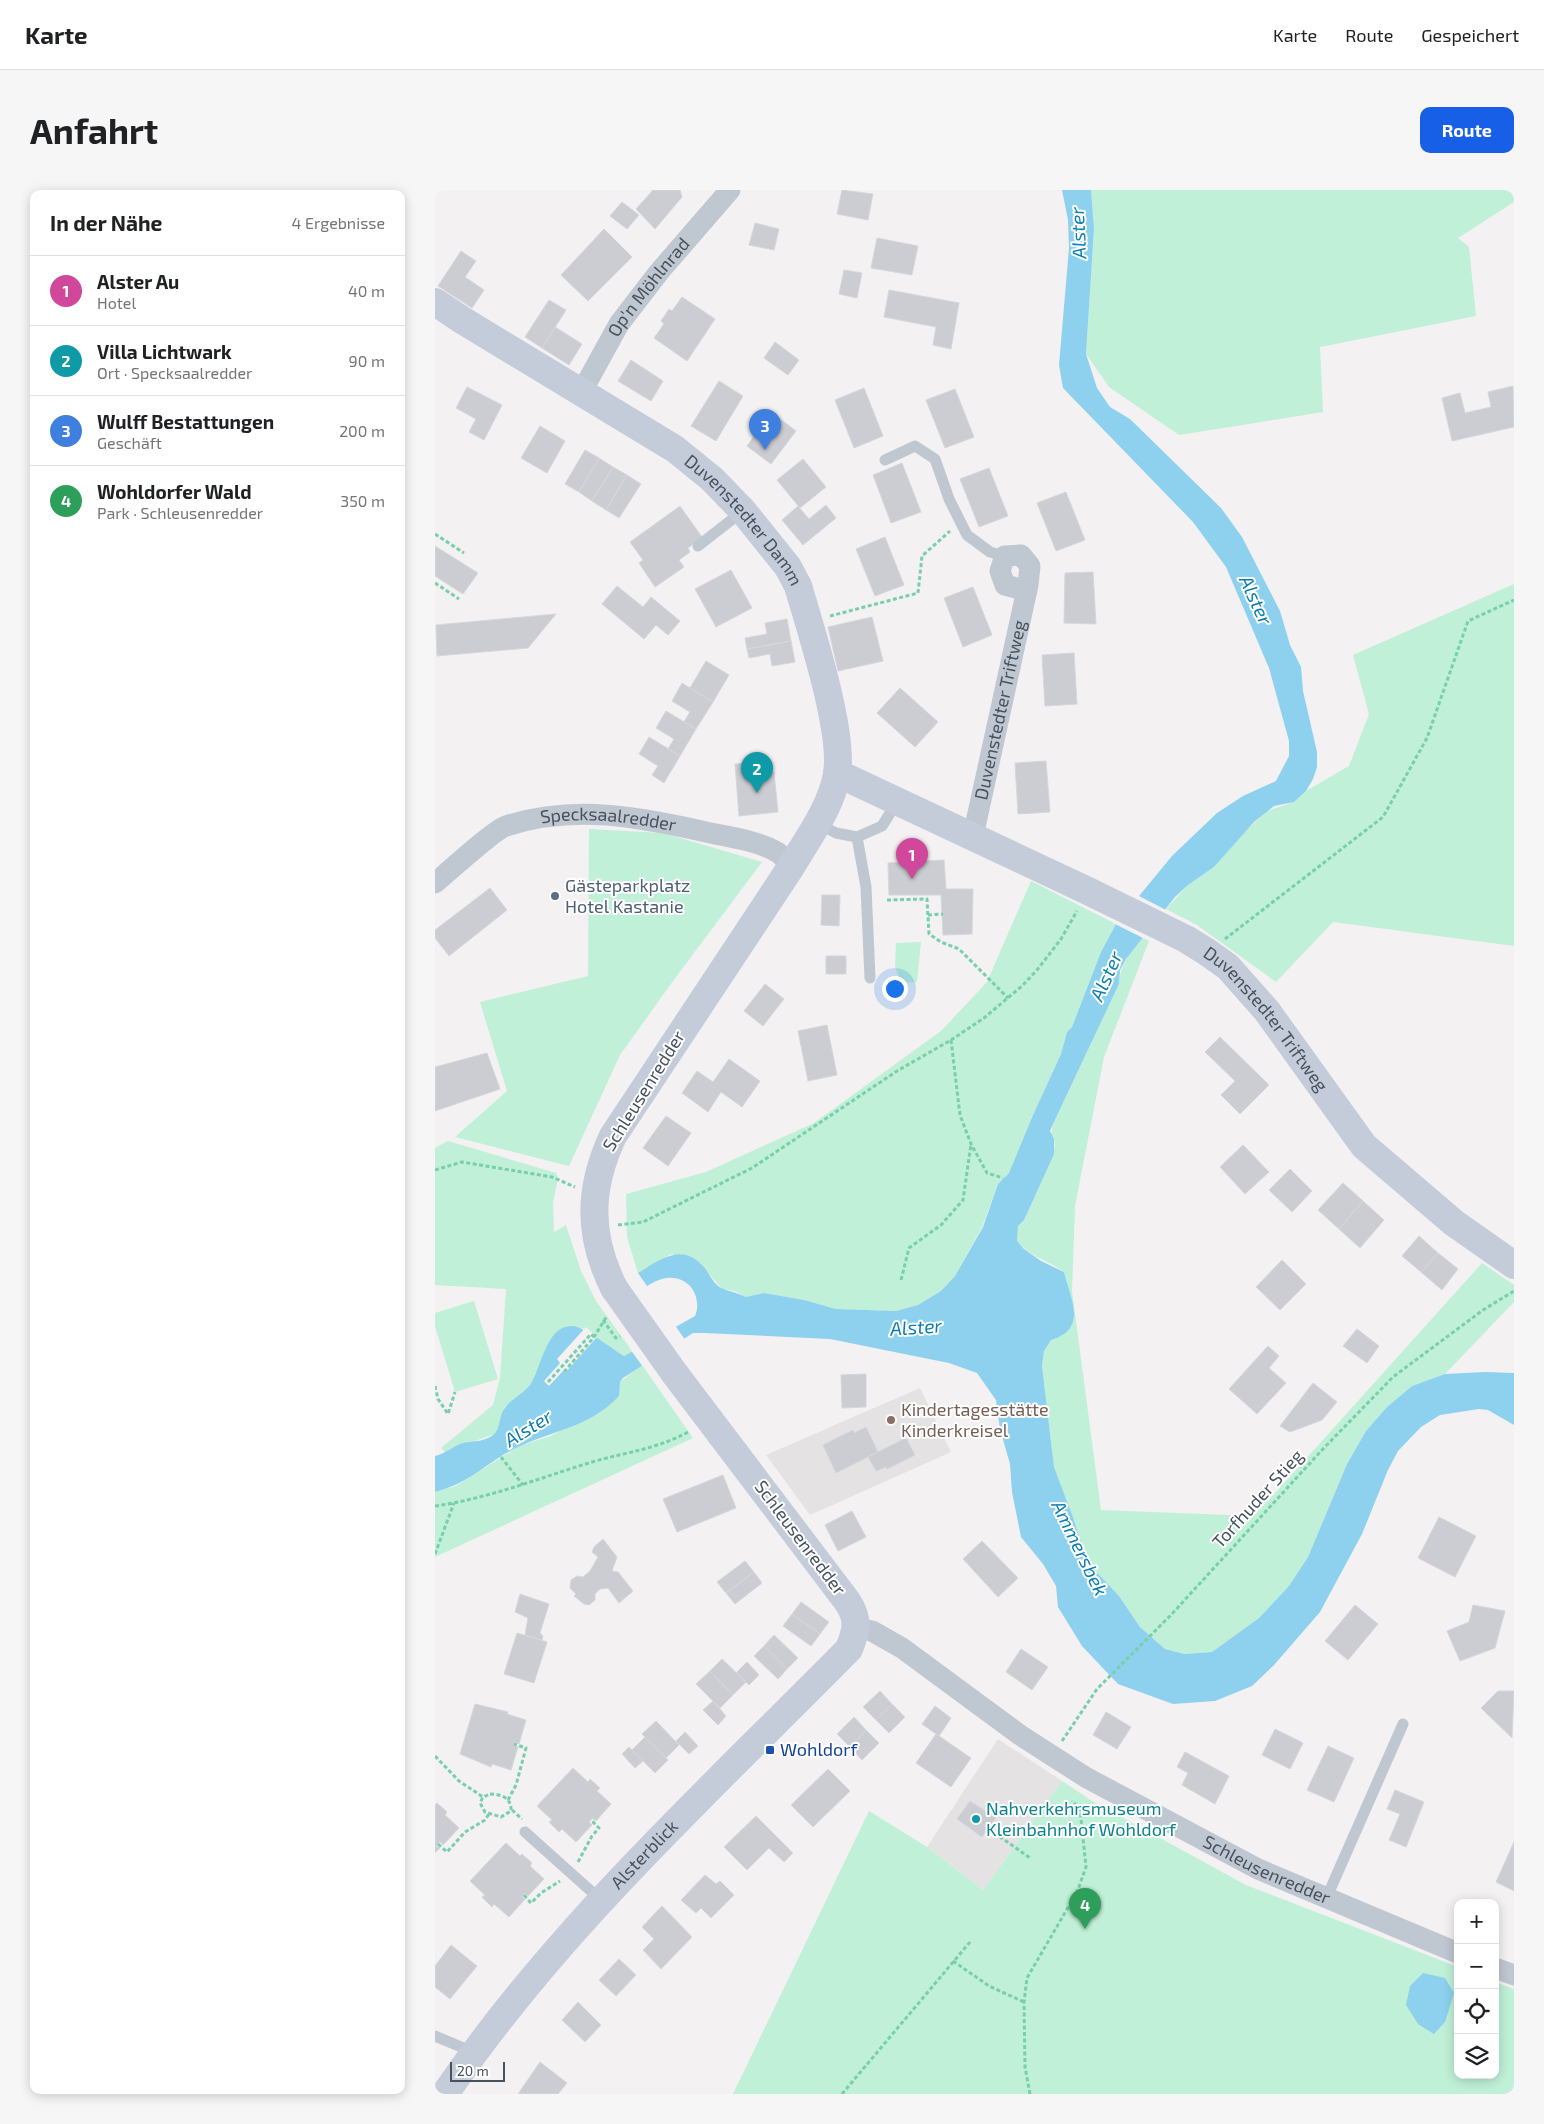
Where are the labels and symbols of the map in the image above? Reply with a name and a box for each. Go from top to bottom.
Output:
water label: Alster [1065,206,1090,261]
street label: Op'n Möhlnrad [602,233,694,340]
pin: 3 [749,409,781,450]
street label: Duvenstedter Damm [681,449,808,589]
water label: Alster [1235,571,1278,629]
street label: Duvenstedter Triftweg [969,618,1030,802]
pin: 2 [741,752,773,793]
street label: Specksaalredder [539,802,678,835]
pin: 1 [896,838,928,879]
place label: Gästeparkplatz Hotel Kastanie [565,874,690,917]
marker: Gästeparkplatz Hotel Kastanie [549,890,561,902]
street label: Duvenstedter Triftweg [1200,941,1333,1096]
water label: Alster [1084,947,1127,1005]
your location [882,976,908,1002]
street label: Schleusenredder [597,1026,689,1155]
water label: Alster [888,1313,943,1340]
place label: Kindertagesstätte Kinderkreisel [901,1398,1049,1441]
water label: Alster [499,1404,556,1452]
marker: Kindertagesstätte Kinderkreisel [885,1414,897,1426]
street label: Torfhuder Stieg [1207,1444,1307,1552]
street label: Schleusenredder [750,1476,851,1599]
water label: Ammersbek [1047,1495,1113,1599]
place label: Wohldorf [780,1738,859,1760]
marker: Wohldorf [764,1744,776,1756]
place label: Nahverkehrsmuseum Kleinbahnhof Wohldorf [986,1797,1177,1840]
marker: Nahverkehrsmuseum Kleinbahnhof Wohldorf [970,1813,982,1825]
street label: Alsterblick [606,1815,682,1893]
street label: Schleusenredder [1200,1830,1334,1908]
pin: 4 [1069,1888,1101,1929]
scale bar [450,2059,505,2082]

